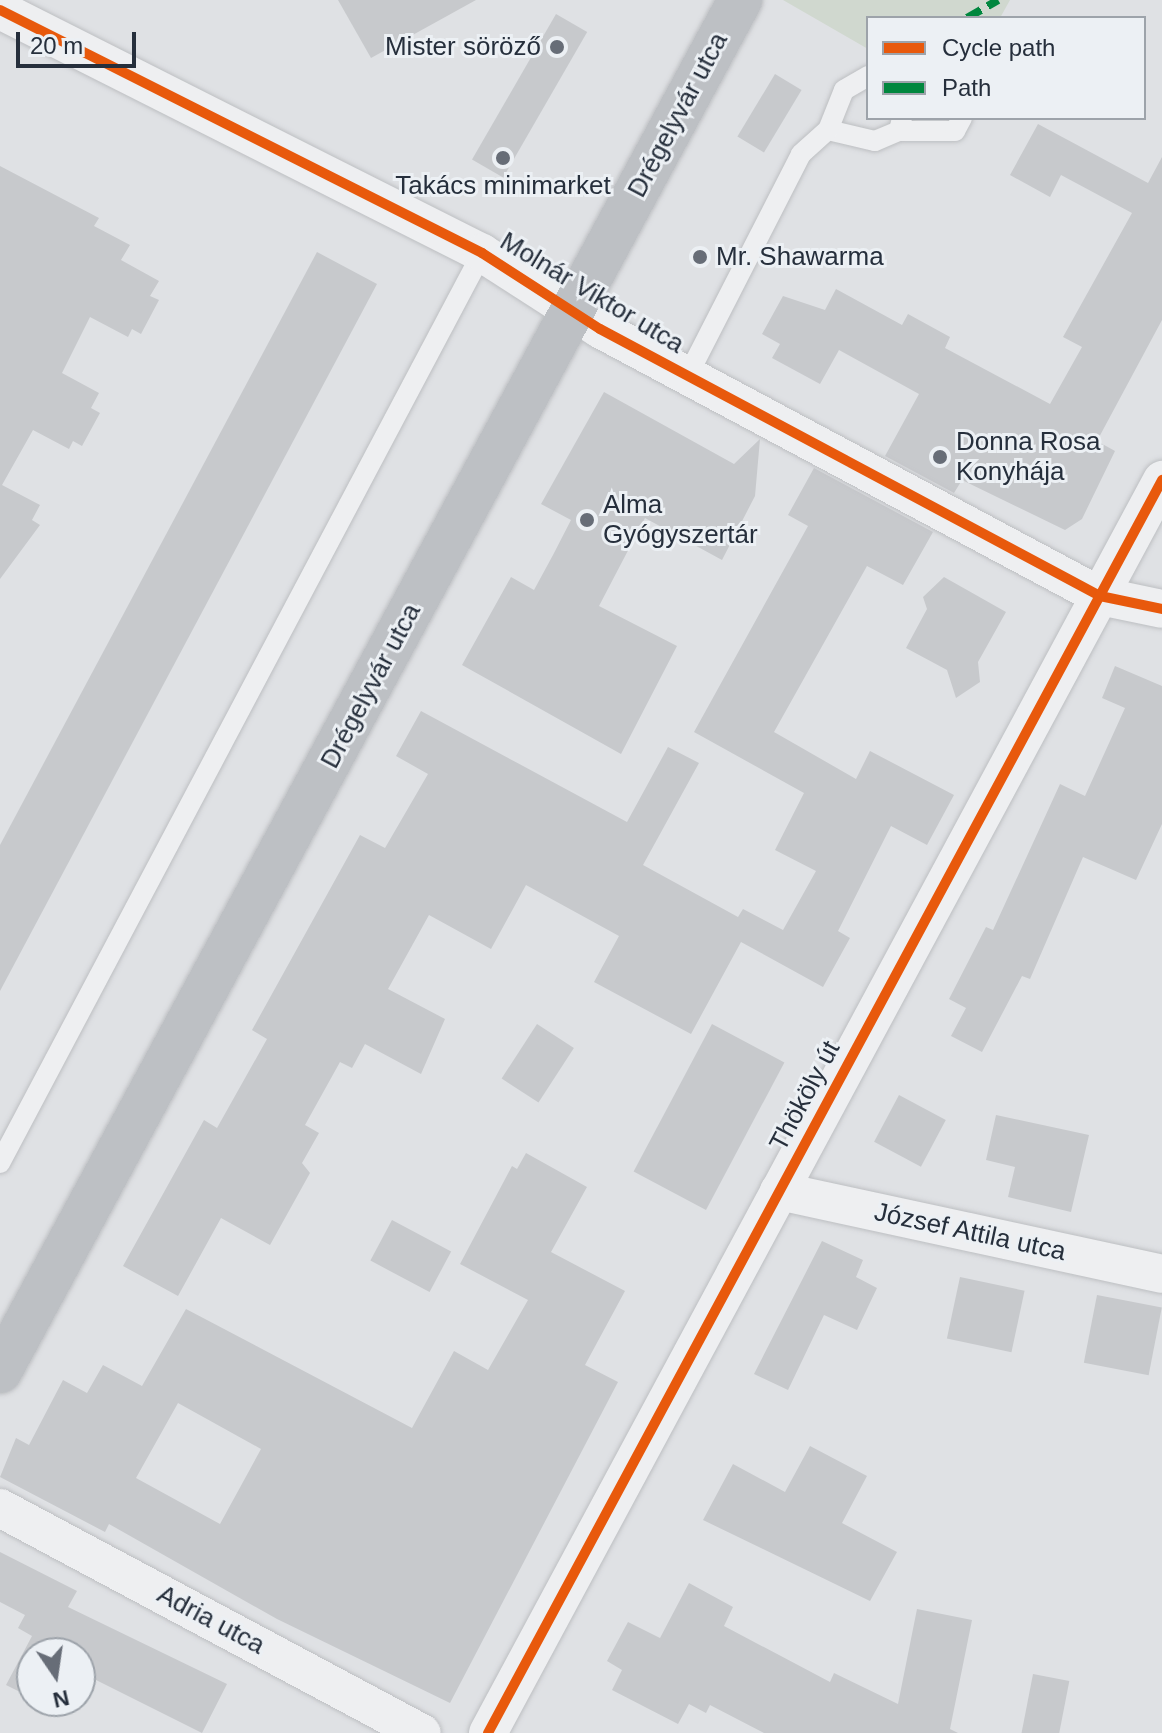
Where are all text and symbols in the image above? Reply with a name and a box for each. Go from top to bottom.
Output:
scale bar [20,16,140,66]
legend [866,16,1146,120]
street label: Drégelyvár utca [621,27,735,203]
place label: Mister söröző [385,31,541,63]
text: 20 m [30,32,83,59]
text: Cycle path [942,34,1055,61]
marker: Mister söröző [548,38,566,56]
text: Path [942,74,991,101]
marker: Takács minimarket [494,149,512,167]
place label: Takács minimarket [395,170,611,202]
street label: Molnár Viktor utca [494,226,690,360]
place label: Mr. Shawarma [716,241,884,273]
marker: Mr. Shawarma [691,248,709,266]
place label: Donna Rosa Konyhája [956,426,1101,488]
marker: Donna Rosa Konyhája [931,448,949,466]
place label: Alma Gyógyszertár [603,489,758,550]
marker: Alma Gyógyszertár [578,511,596,529]
street label: Drégelyvár utca [314,598,428,774]
street label: Thököly út [763,1036,847,1156]
street label: József Attila utca [871,1196,1069,1268]
street label: Adria utca [152,1579,270,1661]
north arrow [16,1637,96,1717]
text: N [51,1685,72,1713]

